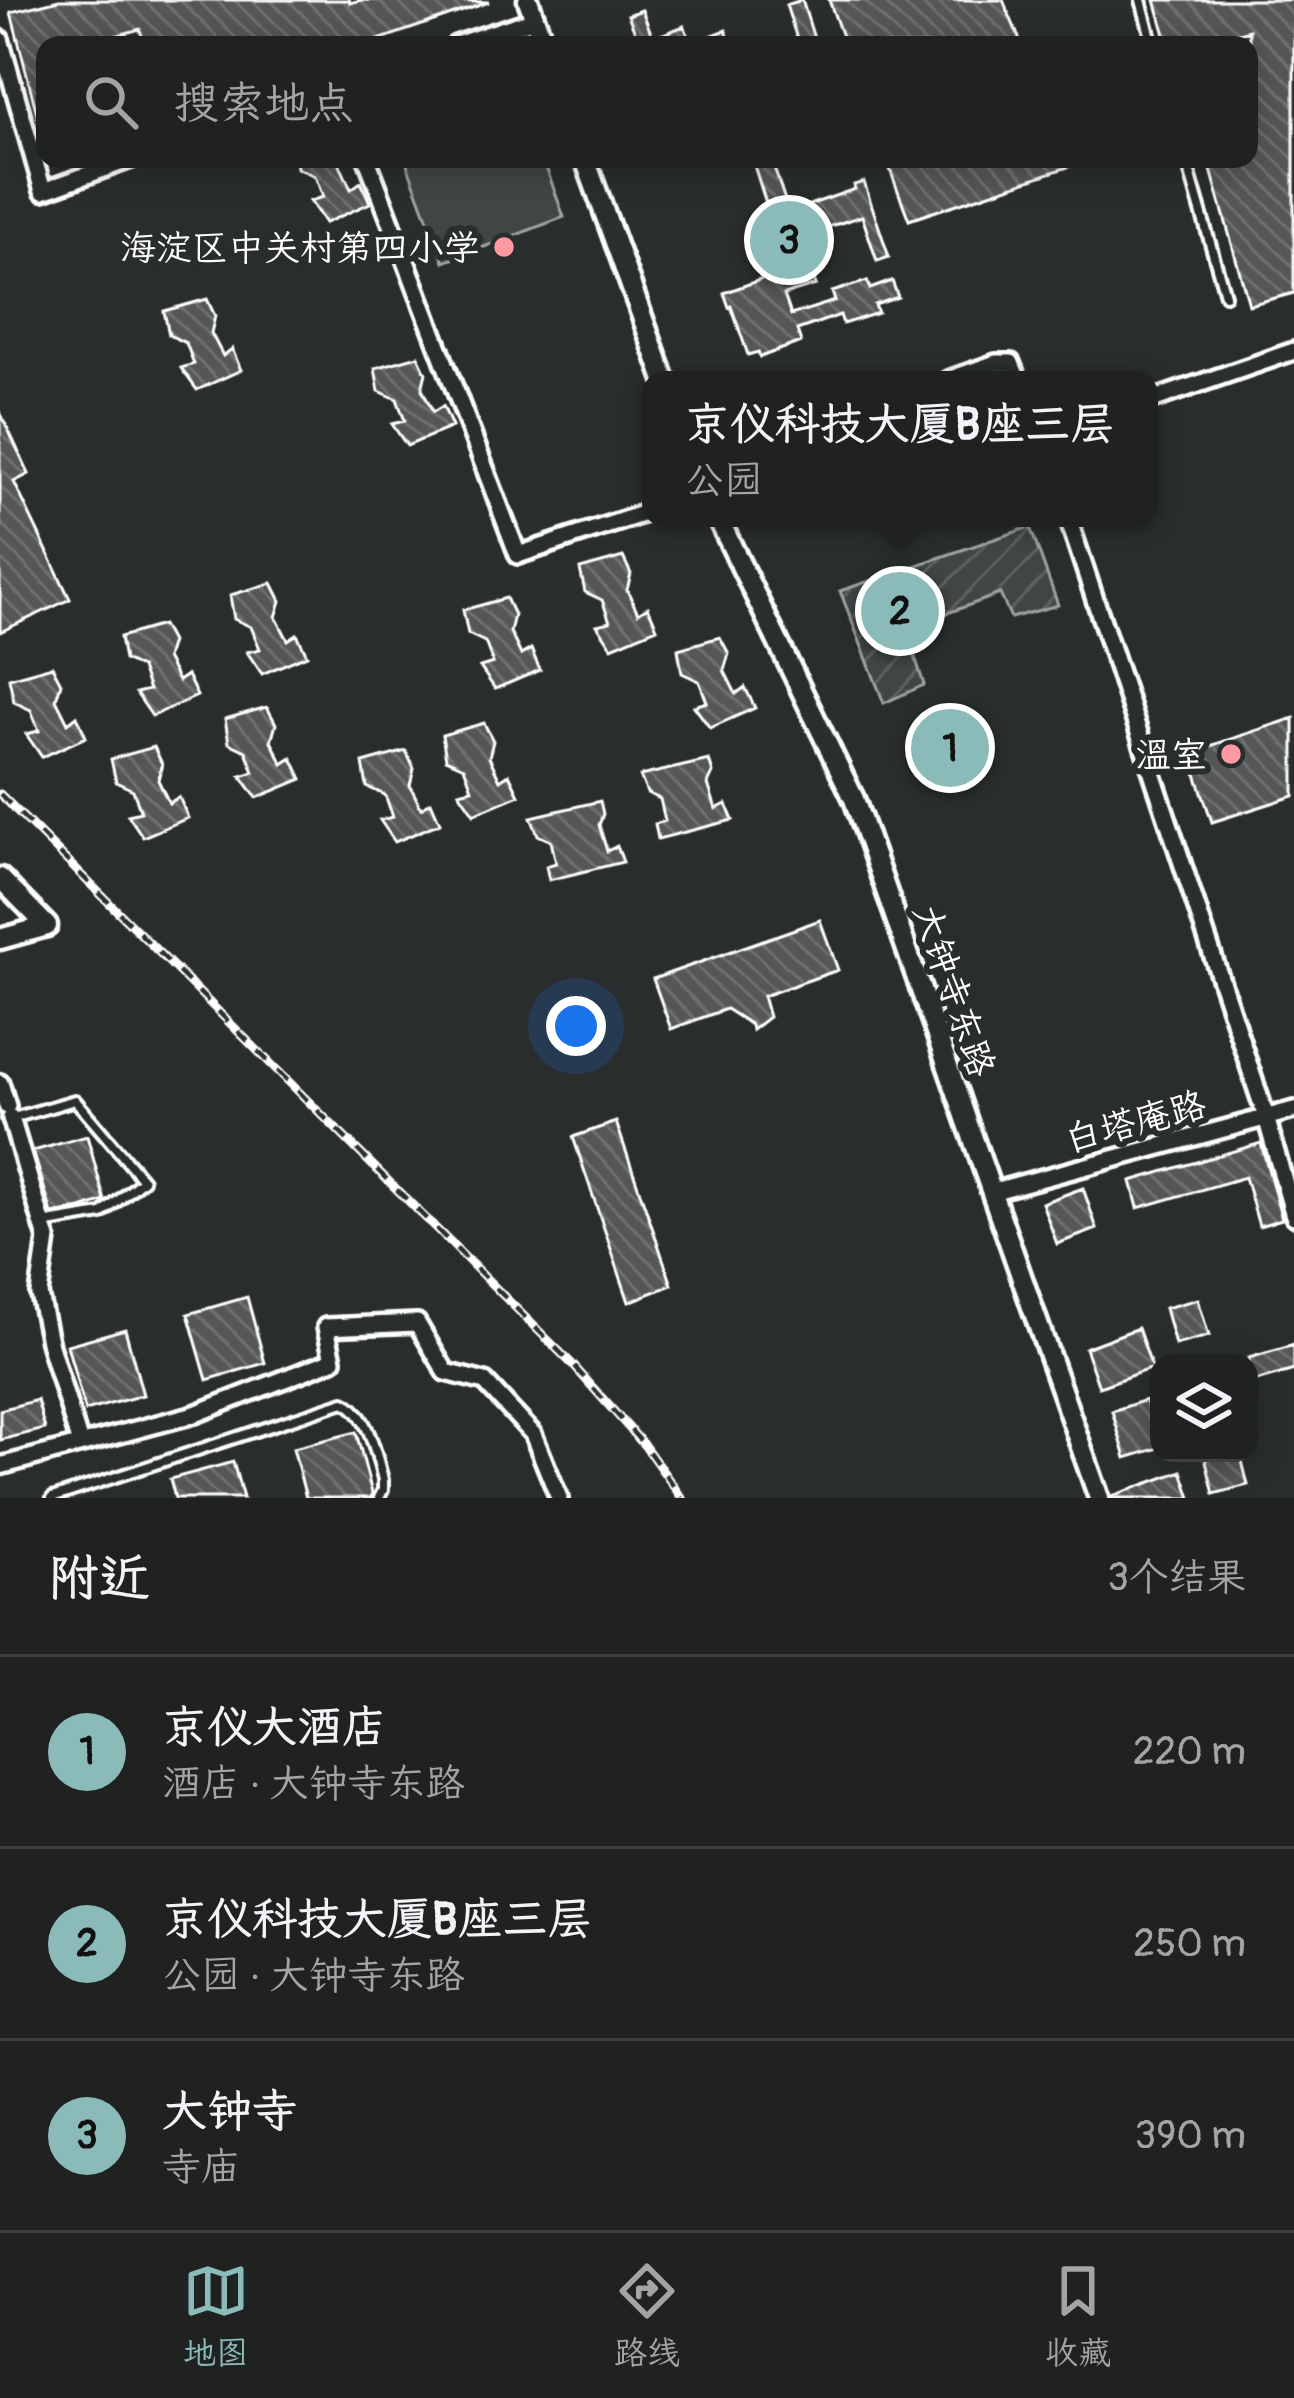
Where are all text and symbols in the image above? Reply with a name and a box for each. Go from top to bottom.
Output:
search box [36,36,1258,168]
icon: search [78,69,144,135]
text: 搜索地点 [174,76,354,132]
pin: 3 [750,195,828,285]
place label: 海淀区中关村第四小学 [120,226,480,271]
marker: 海淀区中关村第四小学 [491,234,517,260]
popup [642,371,1158,527]
text: 京仪科技大厦B座三层 [685,397,1115,453]
text: 公园 [685,456,763,505]
pin: 2 [861,566,939,656]
pin: 1 [911,703,989,793]
place label: 温室 [1135,733,1207,778]
marker: 温室 [1218,741,1244,767]
street label: 大钟寺东路 [903,898,1004,1083]
your location [546,996,606,1056]
street label: 白塔庵路 [1060,1082,1211,1163]
map controls [1150,1354,1258,1462]
button: layers [1150,1354,1258,1462]
text: 附近 [48,1547,150,1611]
text: 3个结果 [1107,1553,1246,1602]
text: 京仪大酒店 [162,1700,387,1756]
text: 1 [79,1727,95,1776]
text: 220 m [1133,1727,1246,1776]
text: 酒店 · 大钟寺东路 [162,1759,465,1808]
text: 京仪科技大厦B座三层 [162,1892,592,1948]
text: 2 [76,1919,98,1968]
text: 250 m [1133,1919,1246,1968]
text: 公园 · 大钟寺东路 [162,1951,465,2000]
text: 大钟寺 [162,2084,297,2140]
text: 3 [76,2111,98,2160]
text: 390 m [1134,2111,1246,2160]
text: 寺庙 [162,2143,240,2192]
tab: 地图 [183,2258,249,2374]
tab: 路线 [614,2258,680,2374]
tab: 收藏 [1045,2258,1111,2374]

